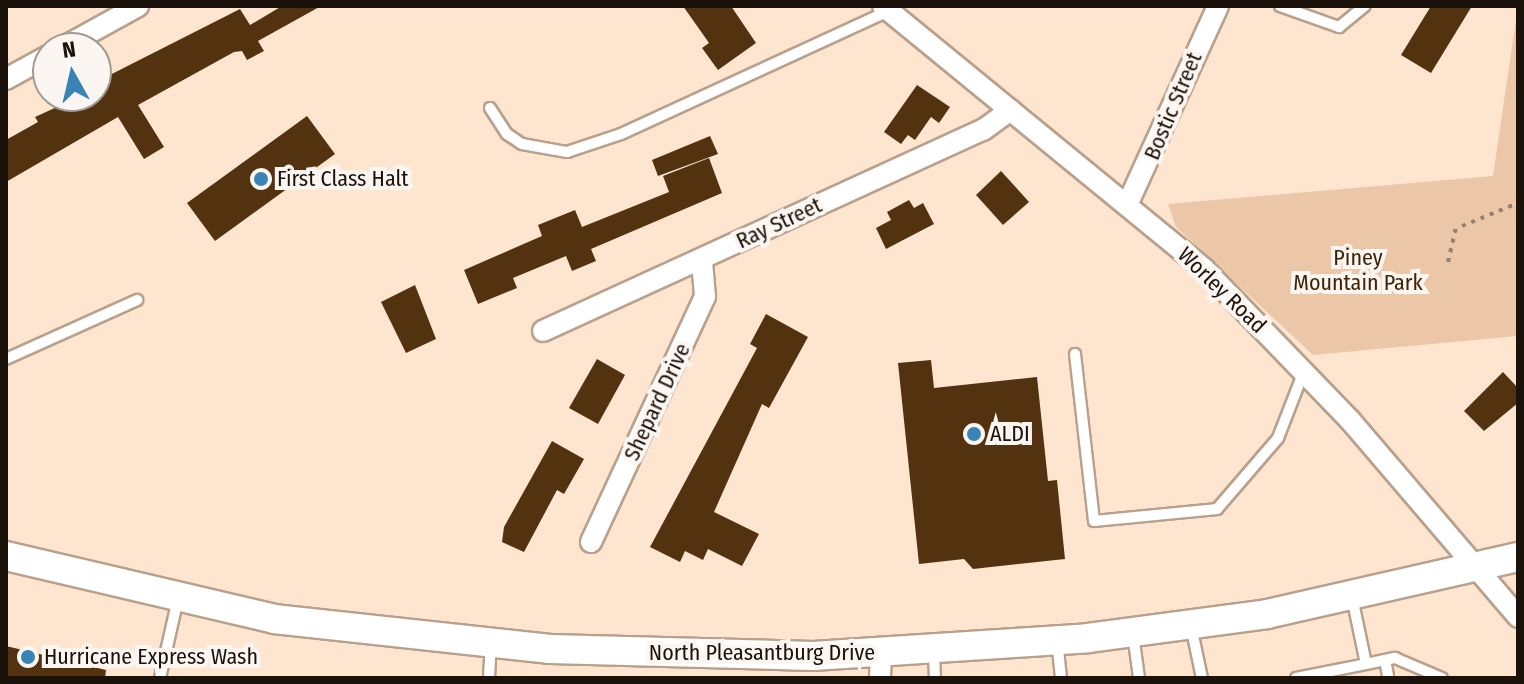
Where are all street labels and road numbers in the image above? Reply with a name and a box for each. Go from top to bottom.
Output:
street label: Bostic Street [1138,48,1208,164]
street label: Ray Street [732,192,826,254]
street label: Worley Road [1172,241,1272,339]
street label: Shepard Drive [618,339,696,465]
street label: North Pleasantburg Drive [649,640,875,666]

